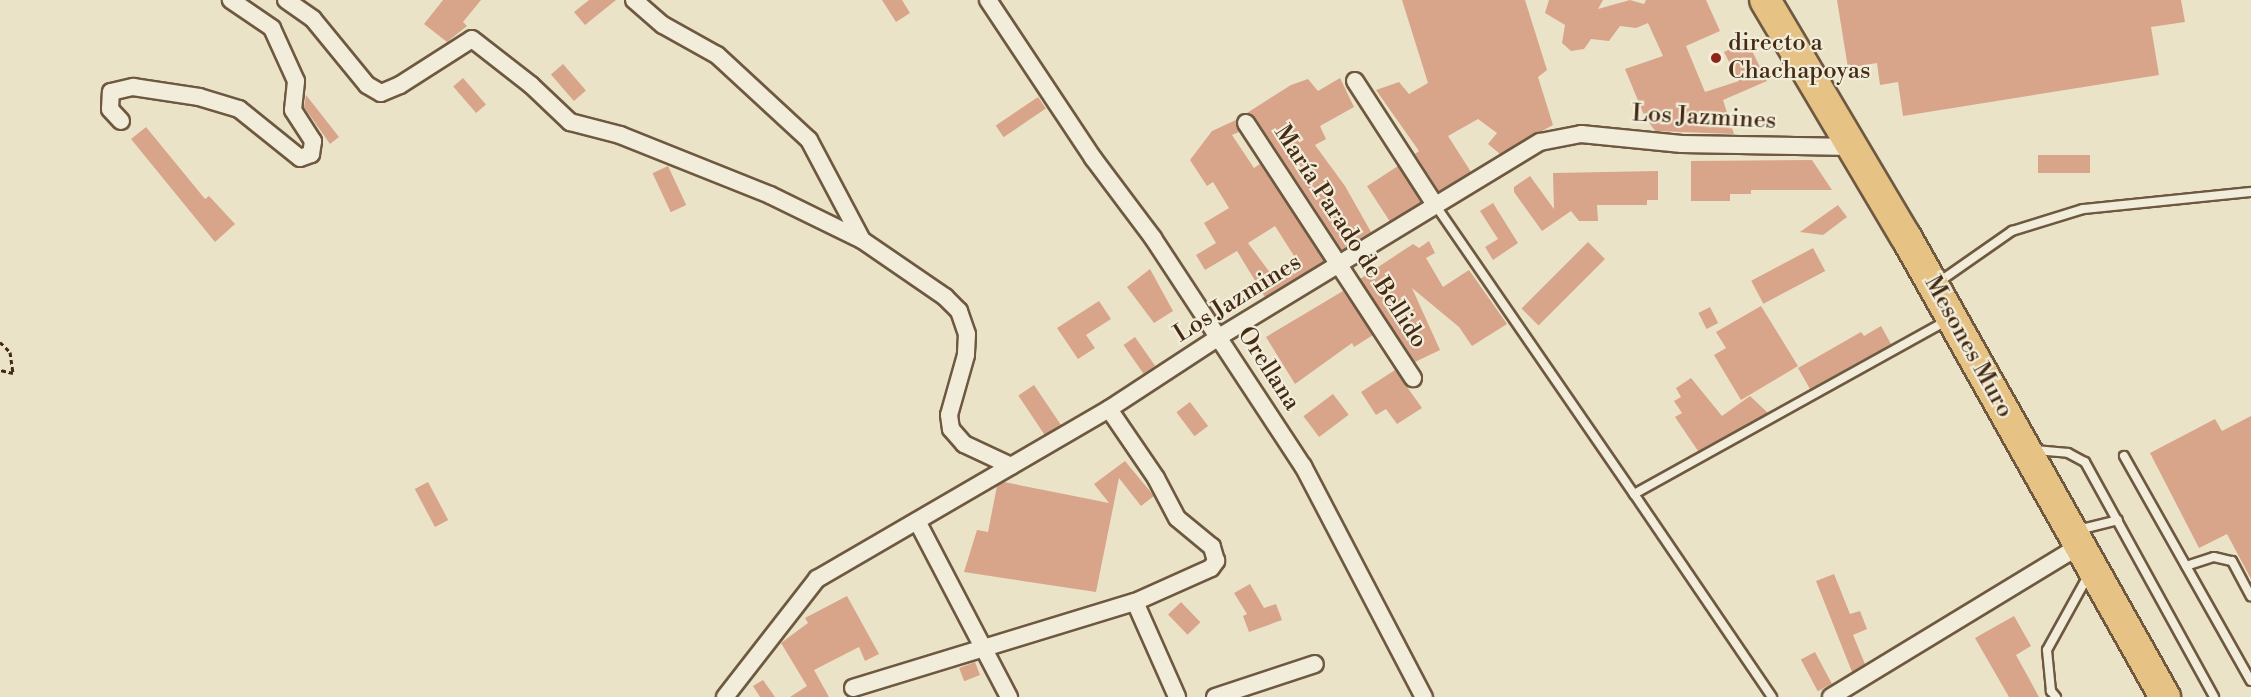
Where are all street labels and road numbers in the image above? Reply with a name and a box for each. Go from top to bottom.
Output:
street label: Los Jazmines [1631,100,1777,136]
street label: María Parado de Bellido [1267,120,1433,354]
street label: Los Jazmines [1169,248,1307,350]
street label: Mesones Muro [1917,271,2019,423]
street label: Orellana [1230,322,1306,416]

